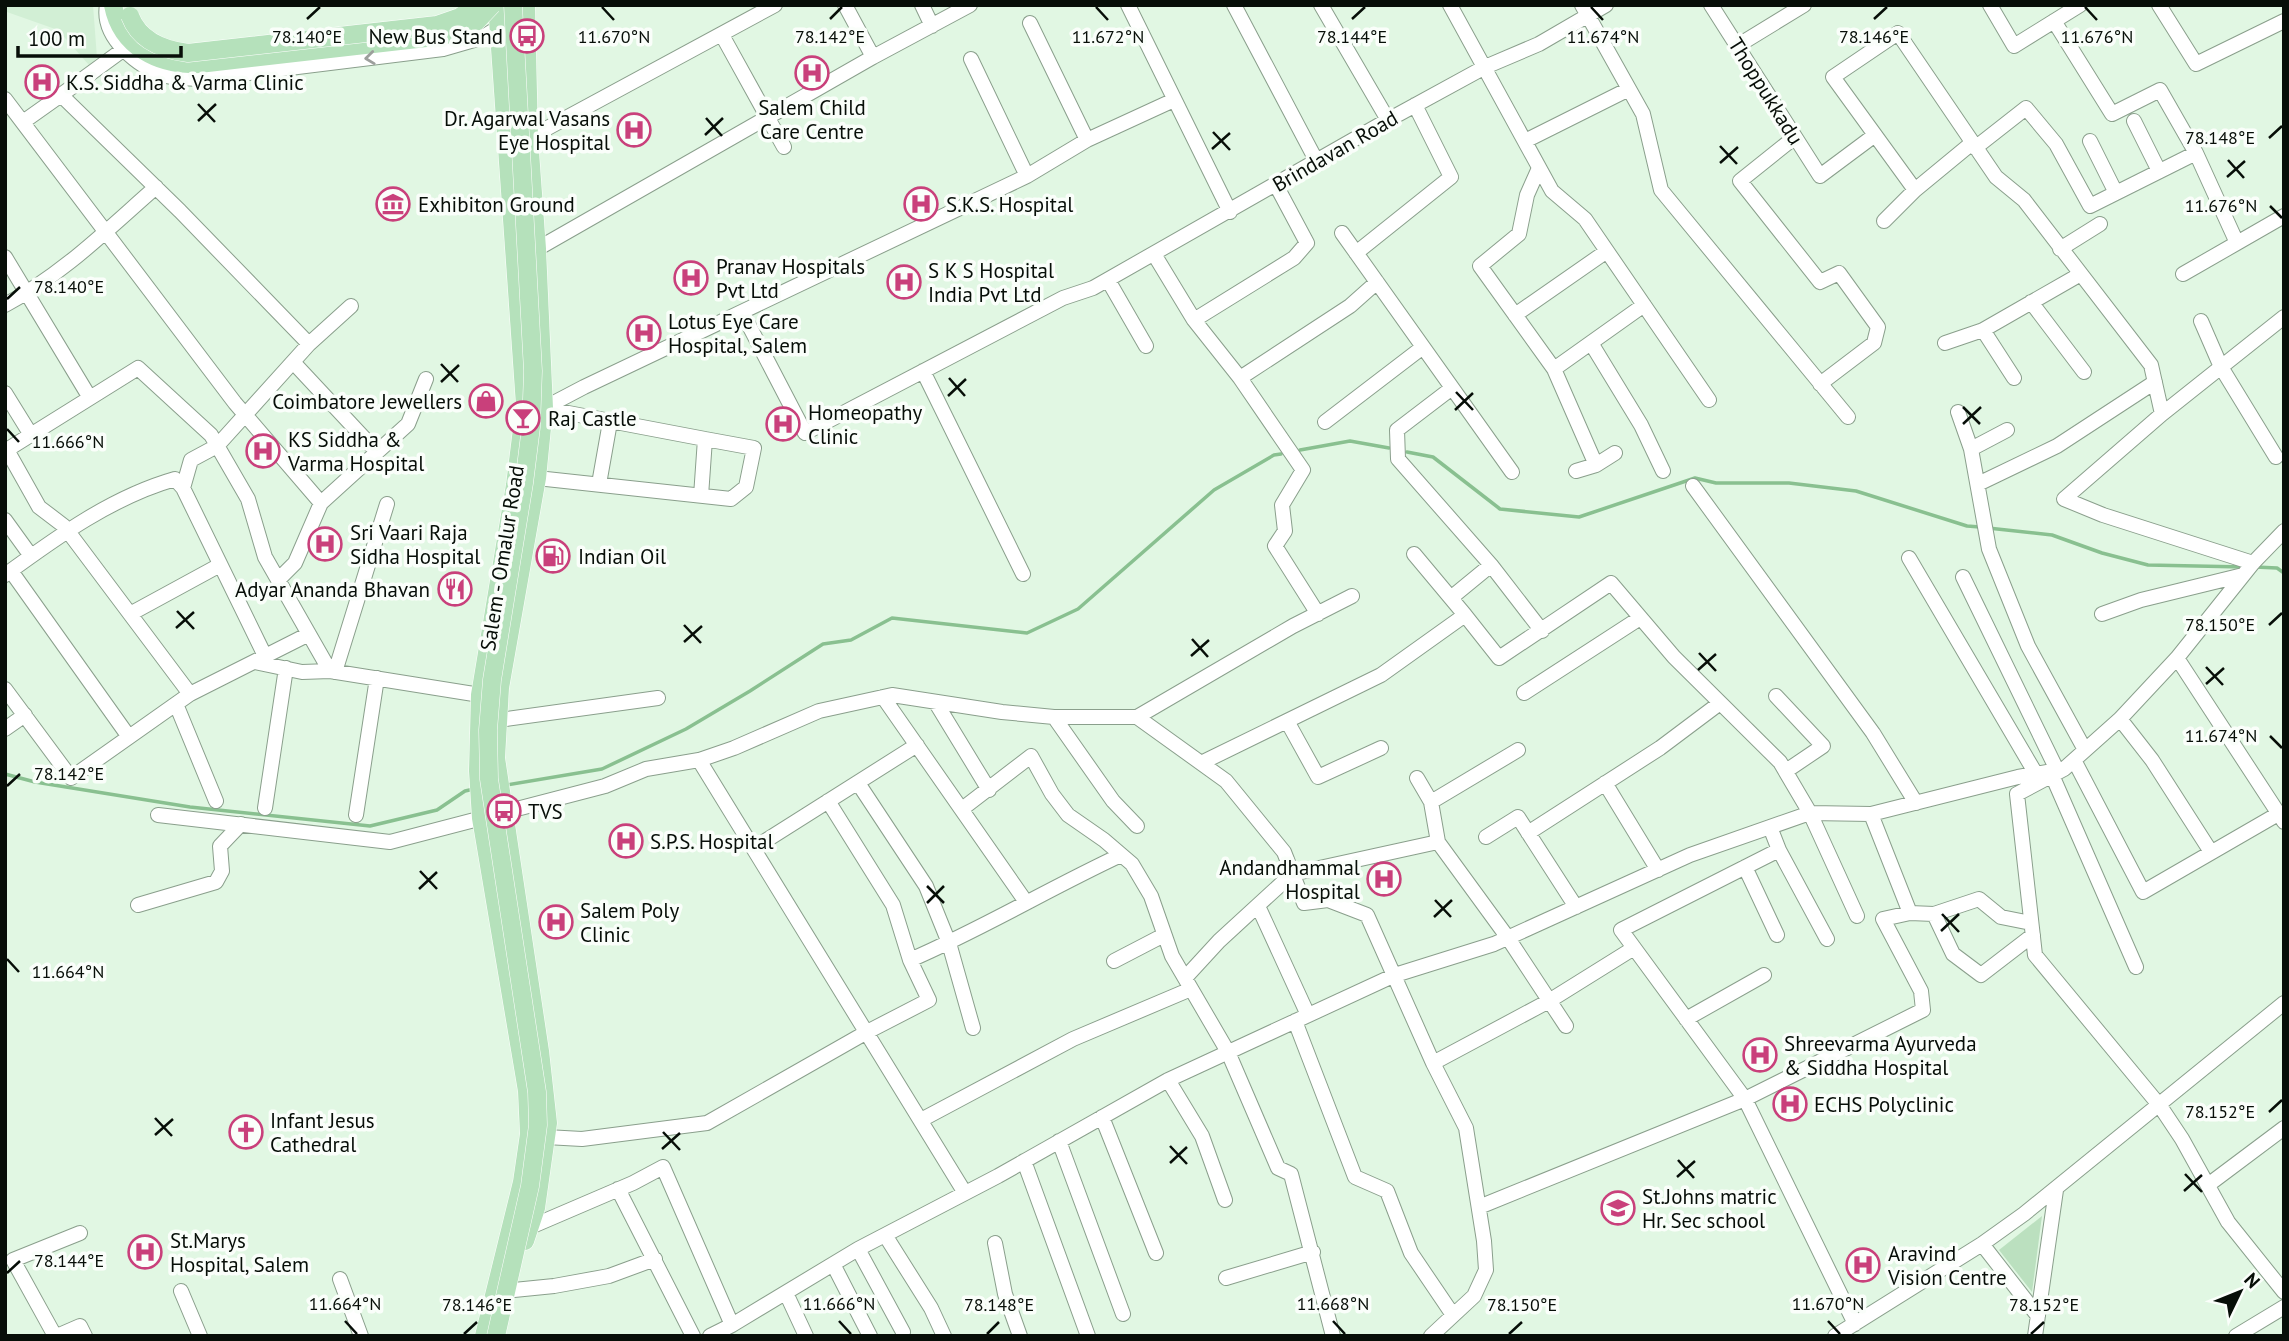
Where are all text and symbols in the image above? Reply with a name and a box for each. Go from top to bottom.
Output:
scale bar [18,14,180,58]
bus stop icon: New Bus Stand [508,17,546,55]
place label: New Bus Stand [368,23,503,50]
text: 100 m [28,25,85,52]
text: 78.140°E [272,25,342,48]
text: 11.670°N [578,25,650,48]
text: 78.142°E [795,25,865,48]
text: 11.672°N [1072,25,1144,48]
text: 78.144°E [1317,25,1387,48]
text: 11.674°N [1567,25,1639,48]
text: 78.146°E [1839,25,1909,48]
text: 11.676°N [2061,25,2133,48]
street label: Thoppukkadu [1722,32,1810,150]
one-way arrow [364,50,376,65]
hospital icon: Salem Child Care Centre [793,54,831,92]
hospital icon: K.S. Siddha & Varma Clinic [23,63,61,101]
place label: K.S. Siddha & Varma Clinic [66,69,304,96]
place label: Salem Child Care Centre [758,94,866,145]
street label: Brindavan Road [1267,104,1403,198]
place label: Dr. Agarwal Vasans Eye Hospital [444,105,610,156]
hospital icon: Dr. Agarwal Vasans Eye Hospital [615,111,653,149]
text: 78.148°E [2185,126,2255,149]
museum icon: Exhibiton Ground [374,185,412,223]
hospital icon: S.K.S. Hospital [902,185,940,223]
place label: Exhibiton Ground [418,191,575,218]
place label: S.K.S. Hospital [946,191,1073,218]
text: 11.676°N [2185,194,2257,217]
place label: Pranav Hospitals Pvt Ltd [716,253,865,304]
place label: S K S Hospital India Pvt Ltd [928,257,1054,308]
hospital icon: Pranav Hospitals Pvt Ltd [672,259,710,297]
hospital icon: S K S Hospital India Pvt Ltd [885,263,923,301]
text: 78.140°E [34,275,104,298]
place label: Lotus Eye Care Hospital, Salem [668,308,807,359]
hospital icon: Lotus Eye Care Hospital, Salem [625,314,663,352]
shop icon: Coimbatore Jewellers [467,382,505,420]
place label: Coimbatore Jewellers [272,388,462,415]
bar icon: Raj Castle [504,399,542,437]
place label: Homeopathy Clinic [808,399,922,450]
place label: Raj Castle [548,405,637,432]
hospital icon: Homeopathy Clinic [764,405,802,443]
place label: KS Siddha & Varma Hospital [287,426,424,477]
text: 11.666°N [32,430,104,453]
hospital icon: KS Siddha & Varma Hospital [244,432,282,470]
street label: Salem - Omalur Road [474,463,530,653]
place label: Sri Vaari Raja Sidha Hospital [350,519,480,570]
hospital icon: Sri Vaari Raja Sidha Hospital [306,525,344,563]
fuel station icon: Indian Oil [534,537,572,575]
place label: Indian Oil [578,543,666,570]
restaurant icon: Adyar Ananda Bhavan [436,570,474,608]
place label: Adyar Ananda Bhavan [235,576,430,603]
text: 78.150°E [2185,613,2255,636]
text: 11.674°N [2185,724,2257,747]
text: 78.142°E [34,762,104,785]
bus stop icon: TVS [485,792,523,830]
place label: TVS [528,798,563,825]
hospital icon: S.P.S. Hospital [607,822,645,860]
place label: S.P.S. Hospital [650,828,774,855]
place label: Andandhammal Hospital [1219,854,1360,905]
hospital icon: Andandhammal Hospital [1365,860,1403,898]
place label: Salem Poly Clinic [580,897,679,948]
hospital icon: Salem Poly Clinic [537,903,575,941]
text: 11.664°N [32,960,104,983]
place label: Shreevarma Ayurveda & Siddha Hospital [1784,1030,1977,1081]
hospital icon: Shreevarma Ayurveda & Siddha Hospital [1741,1036,1779,1074]
hospital icon: ECHS Polyclinic [1771,1085,1809,1123]
place label: ECHS Polyclinic [1814,1091,1954,1118]
text: 78.152°E [2185,1100,2255,1123]
place label: Infant Jesus Cathedral [270,1107,375,1158]
church icon: Infant Jesus Cathedral [227,1113,265,1151]
place label: St.Johns matric Hr. Sec school [1642,1183,1777,1234]
school or university icon: St.Johns matric Hr. Sec school [1599,1189,1637,1227]
place label: St.Marys Hospital, Salem [170,1227,309,1278]
hospital icon: St.Marys Hospital, Salem [126,1233,164,1271]
place label: Aravind Vision Centre [1887,1240,2007,1291]
hospital icon: Aravind Vision Centre [1844,1246,1882,1284]
text: 78.144°E [34,1249,104,1272]
north arrow [2205,1257,2275,1327]
text: N [2239,1268,2265,1293]
text: 11.664°N [309,1292,381,1315]
text: 11.666°N [803,1292,875,1315]
text: 11.668°N [1297,1292,1369,1315]
text: 11.670°N [1792,1292,1864,1315]
text: 78.146°E [442,1293,512,1316]
text: 78.148°E [964,1293,1034,1316]
text: 78.150°E [1487,1293,1557,1316]
text: 78.152°E [2009,1293,2079,1316]

